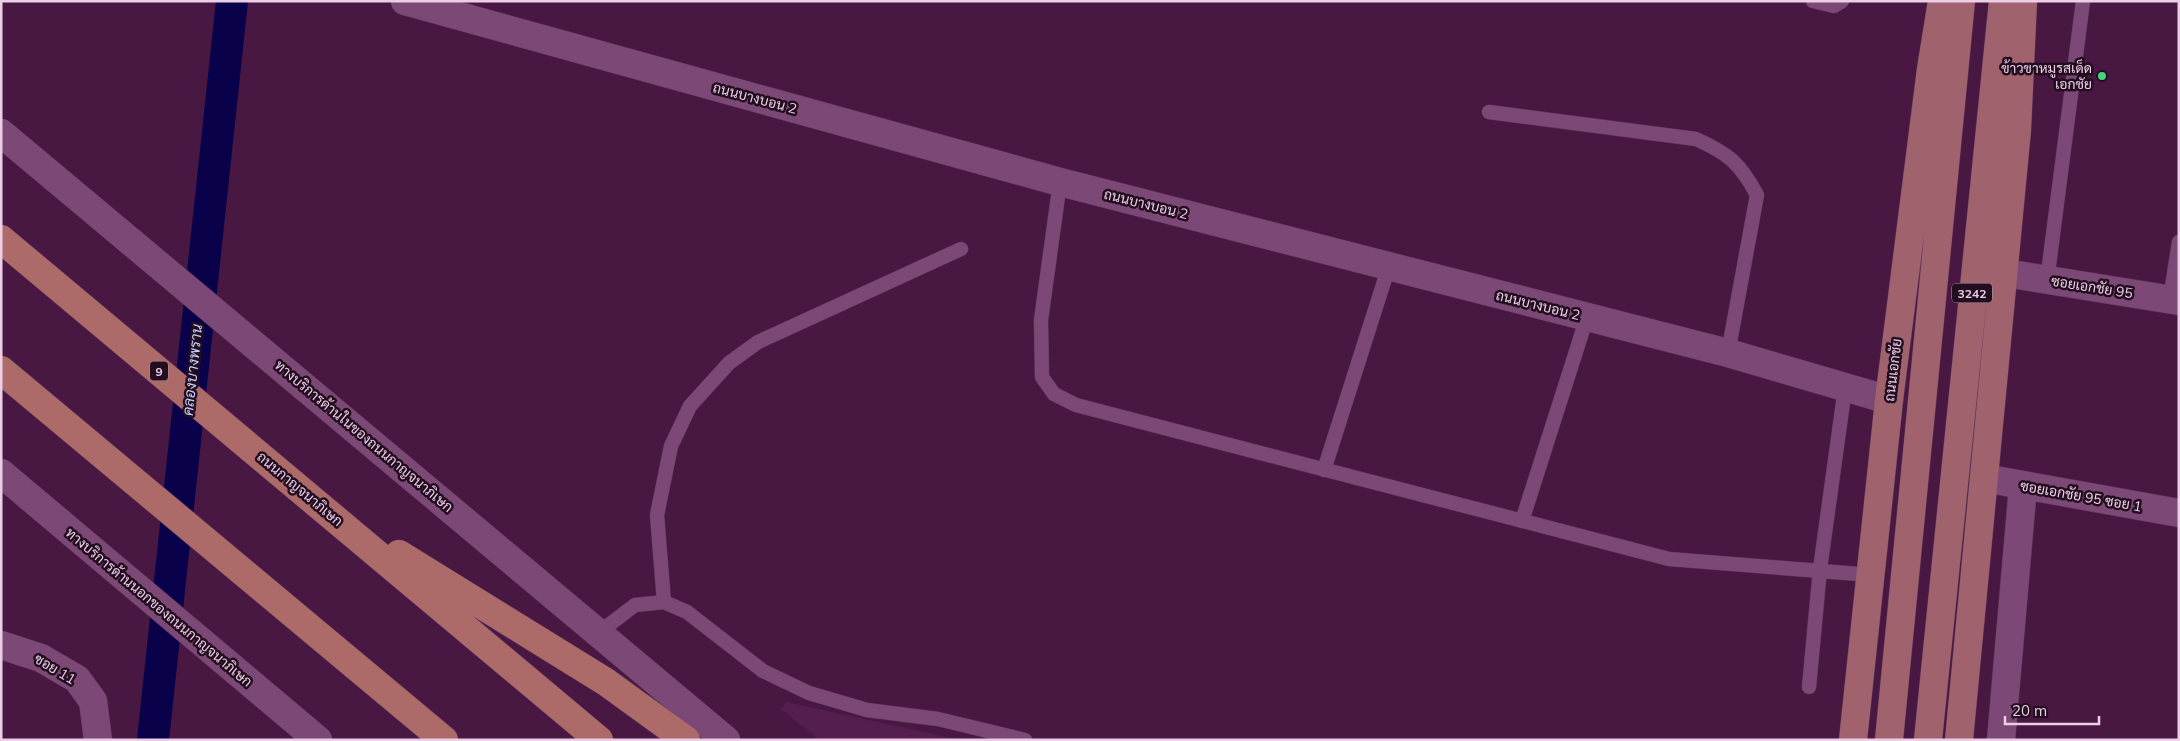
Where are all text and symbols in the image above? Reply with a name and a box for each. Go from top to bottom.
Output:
place label: ข้าวขาหมูรสเด็ด เอกชัย [2001,59,2092,93]
marker: ข้าวขาหมูรสเด็ด เอกชัย [2096,70,2108,82]
street label: ถนนบางบอน 2 [711,78,799,118]
street label: ถนนบางบอน 2 [1102,185,1190,223]
street label: ซอยเอกชัย 95 [2050,272,2134,302]
road number: 3242 [1952,284,1992,302]
street label: ถนนบางบอน 2 [1494,286,1582,324]
water label: คลองบางพราน [178,323,206,417]
street label: ถนนเอกชัย [1880,338,1906,402]
street label: ทางบริการด้านในของถนนกาญจนาภิเษก [272,357,456,515]
road number: 9 [150,362,168,381]
street label: ถนนกาญจนาภิเษก [254,448,346,530]
street label: ซอยเอกชัย 95 ซอย 1 [2019,476,2143,516]
street label: ทางบริการด้านนอกของถนนกาญจนาภิเษก [62,524,256,690]
street label: ซอย 11 [31,650,79,688]
scale bar [2005,694,2099,726]
text: 20 m [2012,701,2047,720]

